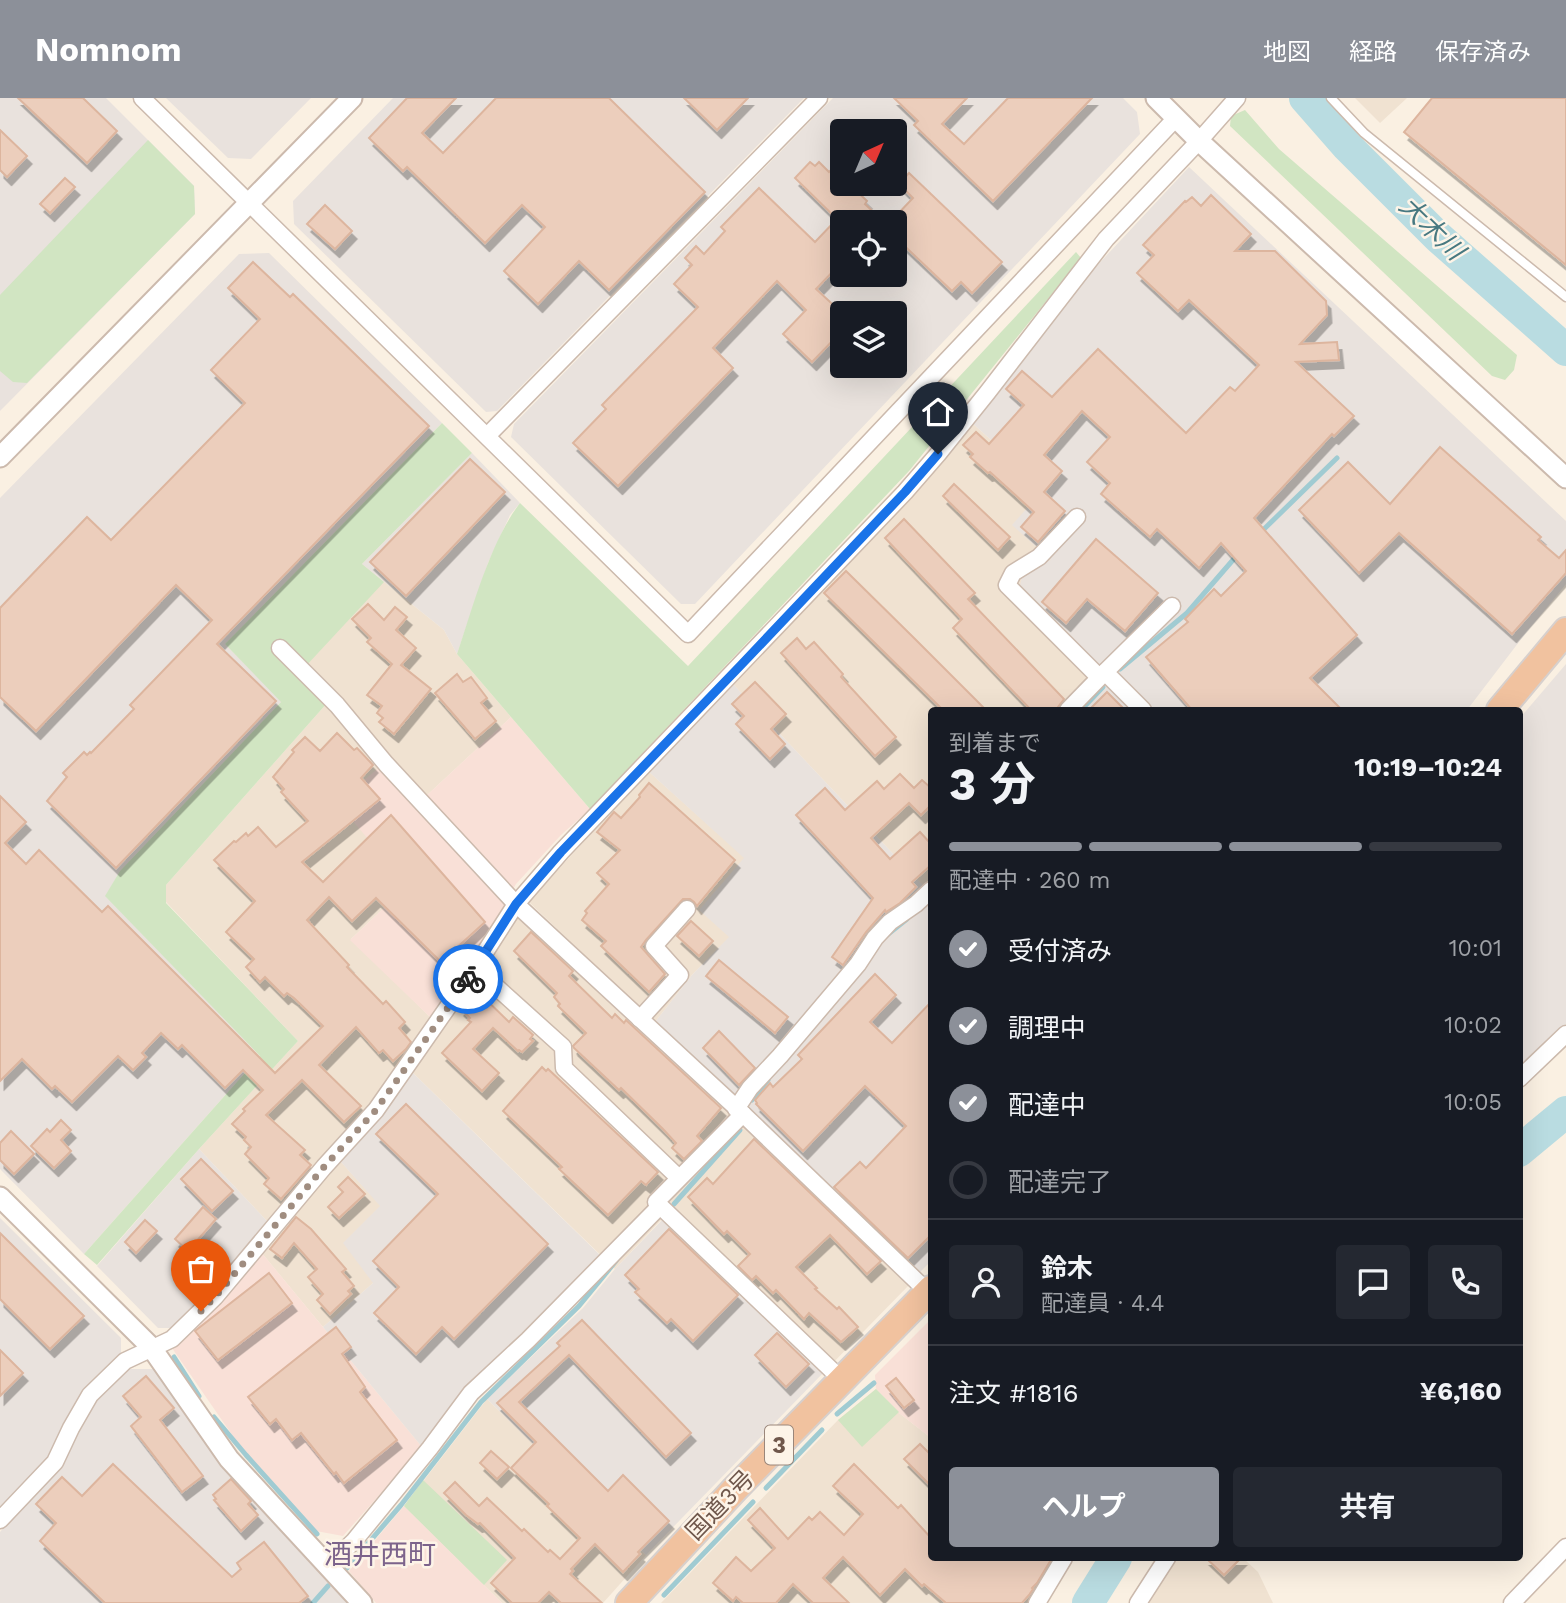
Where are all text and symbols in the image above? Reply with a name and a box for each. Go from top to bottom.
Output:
text: Nomnom [35,30,181,69]
text: 地図 [1263,38,1311,66]
text: 経路 [1349,38,1397,66]
text: 保存済み [1435,38,1531,66]
north arrow [830,119,906,196]
map controls [830,119,907,378]
water label: 大木川 [1394,190,1473,268]
button: locate [830,210,907,287]
button: layers [830,301,907,378]
pin [908,382,968,454]
icon: home [919,393,957,431]
text: 到着まで [949,730,1041,757]
text: 10:19–10:24 [1354,752,1502,782]
text: 3 分 [949,757,1035,811]
text: 配達中 · 260 m [949,867,1110,894]
icon: check [949,930,987,968]
text: 10:01 [1449,935,1502,962]
text: 受付済み [1008,936,1112,966]
courier [433,944,503,1014]
icon: bike [449,960,487,998]
icon: check [949,1007,987,1045]
text: 10:02 [1444,1012,1502,1039]
text: 調理中 [1008,1013,1086,1043]
icon: check [949,1084,987,1122]
text: 10:05 [1444,1089,1502,1116]
text: 配達中 [1008,1090,1086,1120]
text: 配達完了 [1008,1167,1112,1197]
pin [171,1239,231,1311]
button: person [949,1245,1023,1319]
button: chat [1336,1245,1410,1319]
button: phone [1428,1245,1502,1319]
icon: bag [182,1250,220,1288]
text: 鈴木 [1041,1253,1093,1283]
text: 配達員 · 4.4 [1041,1290,1165,1317]
text: ¥6,160 [1420,1376,1502,1406]
text: 注文 #1816 [949,1378,1079,1408]
road number: 3 [765,1426,793,1464]
street label: 国道3号 [680,1464,760,1546]
button: ヘルプ [949,1467,1219,1547]
button: 共有 [1233,1467,1502,1547]
district label: 酒井西町 [324,1538,436,1571]

